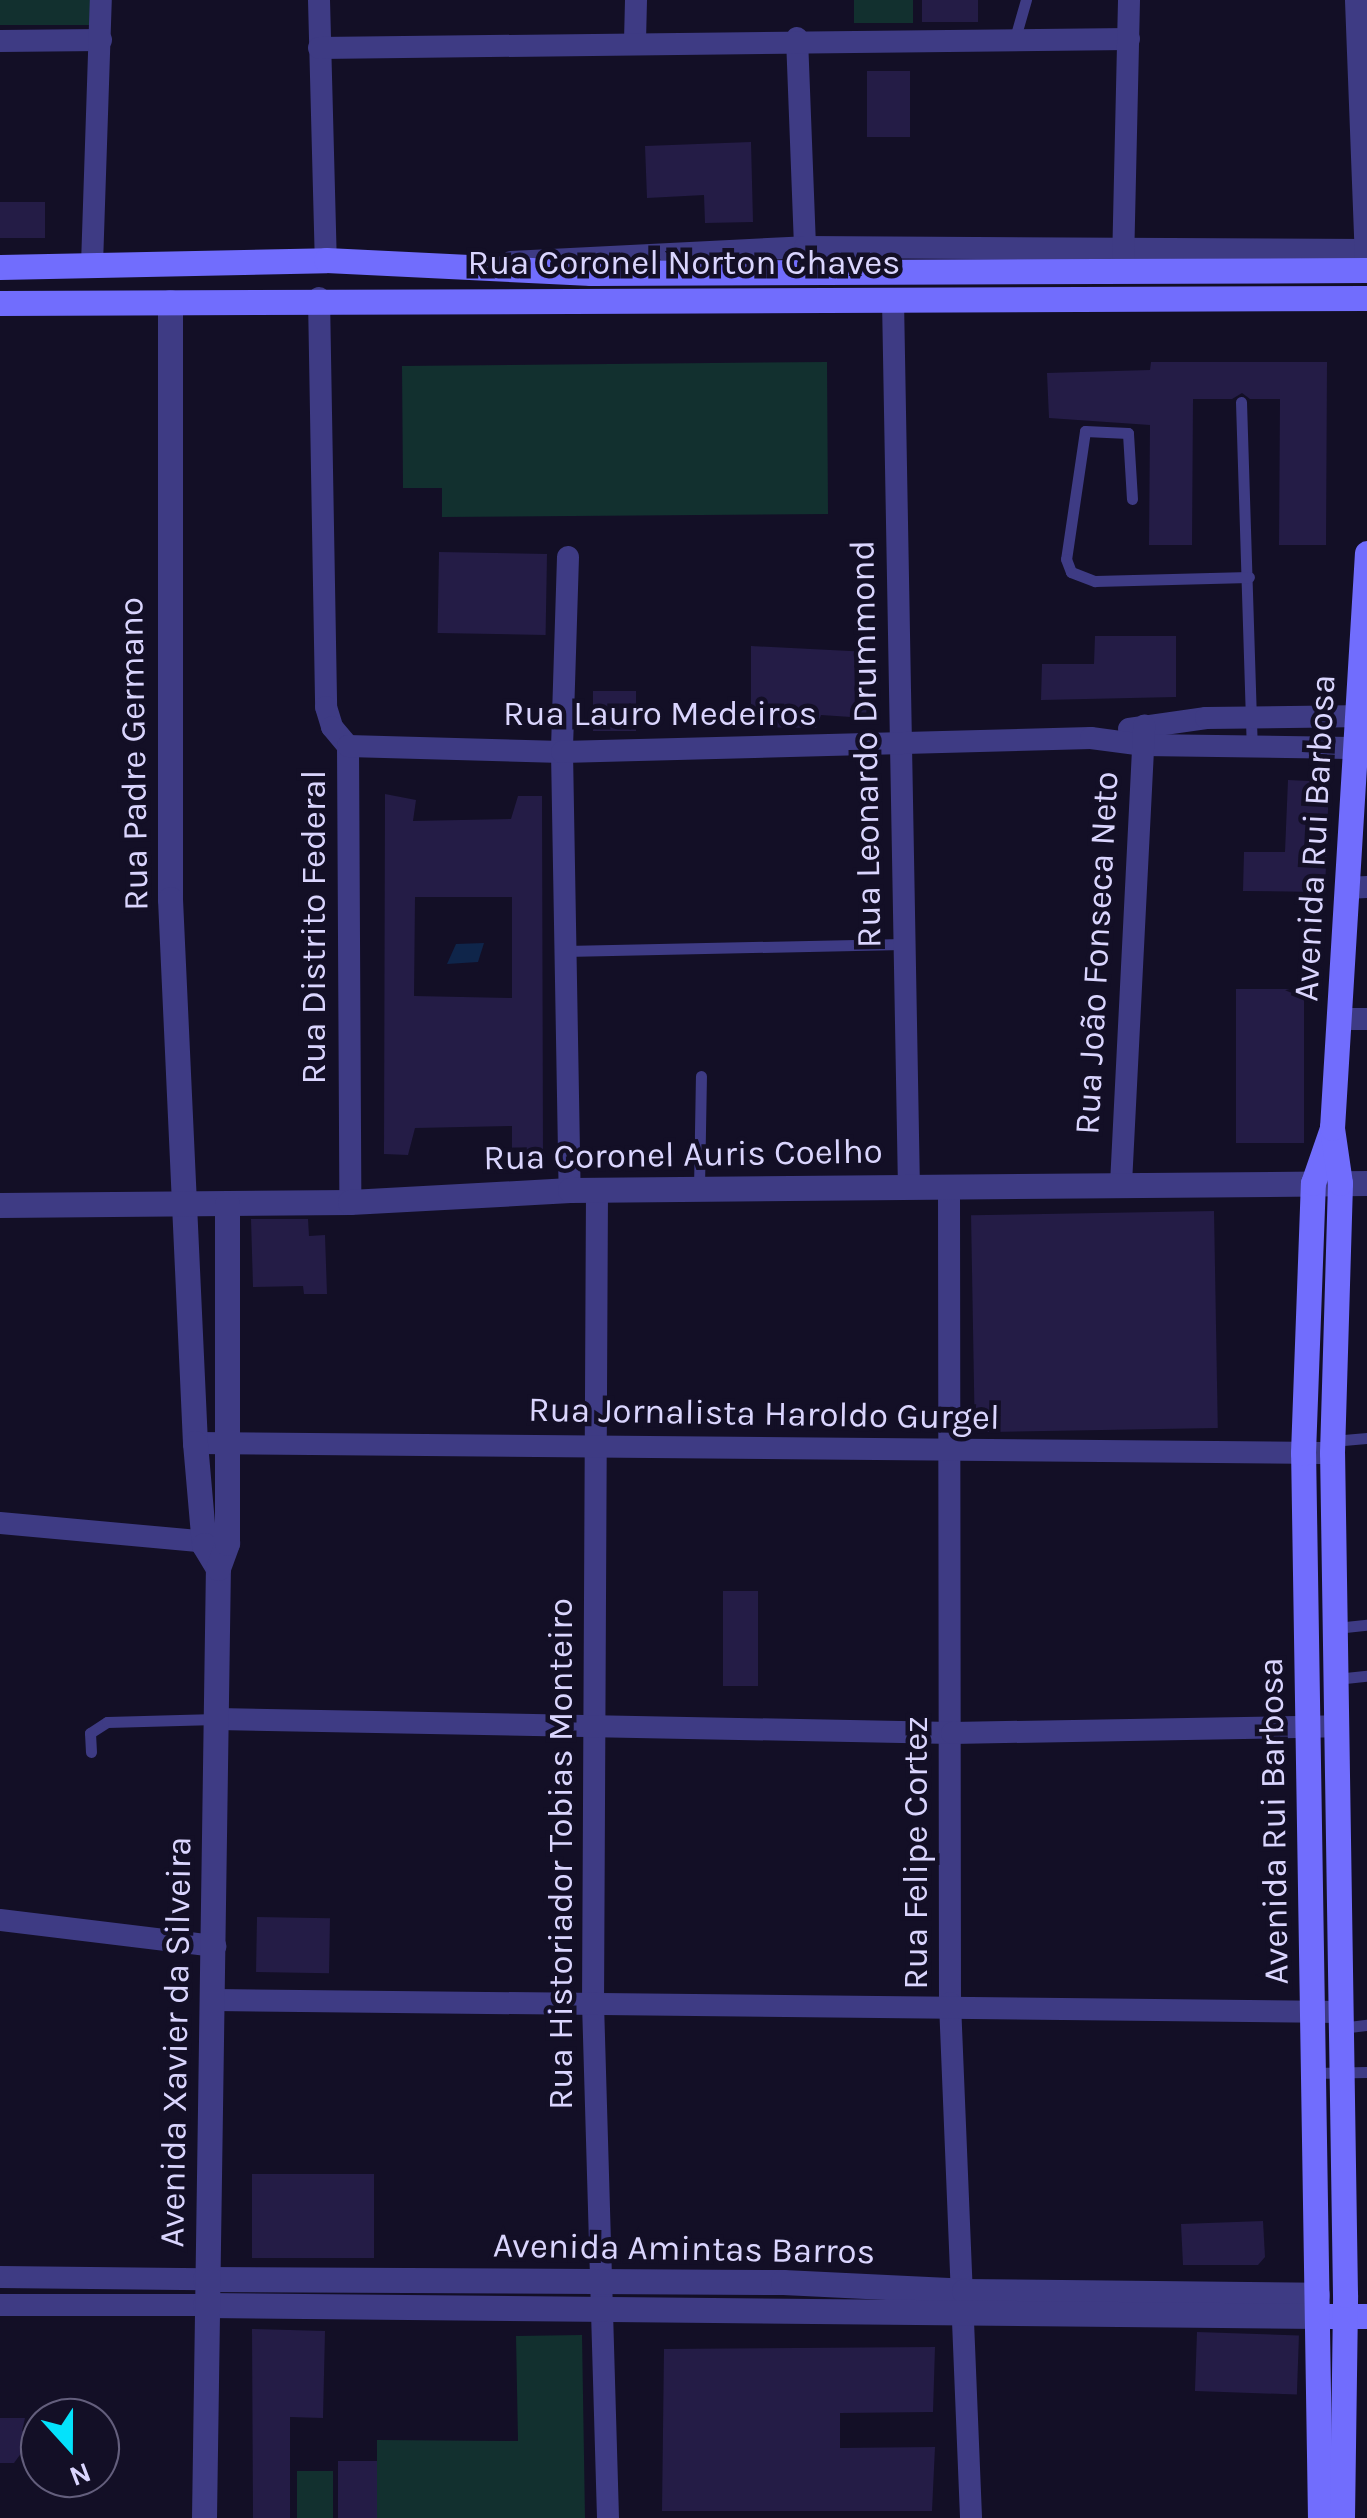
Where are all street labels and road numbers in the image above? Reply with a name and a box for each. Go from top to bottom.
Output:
street label: Rua Coronel Norton Chaves [467,242,901,284]
street label: Rua Leonardo Drummond [841,540,891,948]
street label: Rua Padre Germano [110,597,158,911]
street label: Avenida Rui Barbosa [1285,673,1345,1003]
street label: Rua Lauro Medeiros [503,693,817,735]
street label: Rua Distrito Federal [293,770,335,1084]
street label: Rua João Fonseca Neto [1067,770,1127,1136]
street label: Rua Coronel Auris Coelho [483,1131,883,1179]
street label: Rua Jornalista Haroldo Gurgel [528,1389,1000,1439]
street label: Rua Historiador Tobias Monteiro [540,1598,582,2110]
street label: Avenida Rui Barbosa [1250,1657,1298,1985]
street label: Rua Felipe Cortez [895,1716,937,1990]
street label: Avenida Xavier da Silveira [151,1836,201,2248]
street label: Avenida Amintas Barros [493,2225,875,2273]

